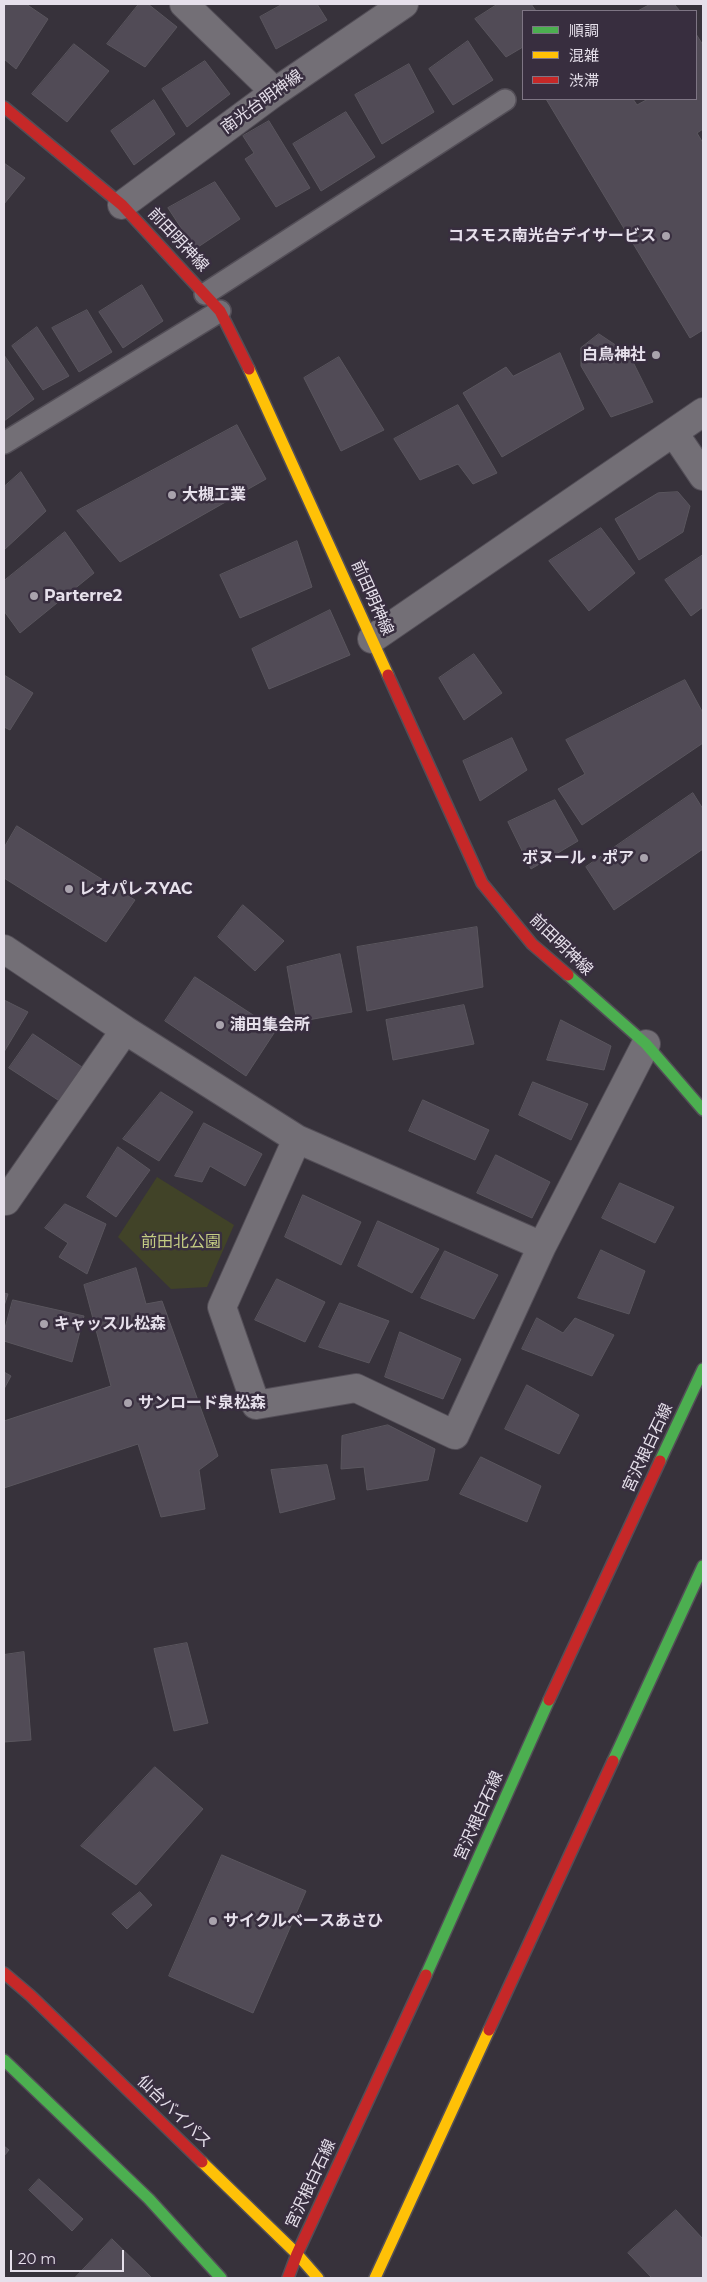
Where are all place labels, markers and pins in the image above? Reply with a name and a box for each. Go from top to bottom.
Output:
place label: コスモス南光台デイサービス [448,226,656,246]
marker: コスモス南光台デイサービス [660,230,672,242]
place label: 白鳥神社 [582,345,646,365]
marker: 白鳥神社 [650,349,662,361]
place label: 大槻工業 [182,485,246,505]
marker: 大槻工業 [166,489,178,501]
place label: Parterre2 [44,586,122,606]
marker: Parterre2 [28,590,40,602]
place label: ボヌール・ポア [522,848,634,868]
marker: ボヌール・ポア [638,852,650,864]
place label: レオパレスYAC [79,879,193,899]
marker: レオパレスYAC [63,883,75,895]
place label: 浦田集会所 [230,1015,310,1035]
marker: 浦田集会所 [214,1019,226,1031]
place label: キャッスル松森 [54,1314,166,1334]
marker: キャッスル松森 [38,1318,50,1330]
place label: サンロード泉松森 [138,1393,266,1413]
marker: サンロード泉松森 [122,1397,134,1409]
place label: サイクルベースあさひ [223,1911,383,1931]
marker: サイクルベースあさひ [207,1915,219,1927]

